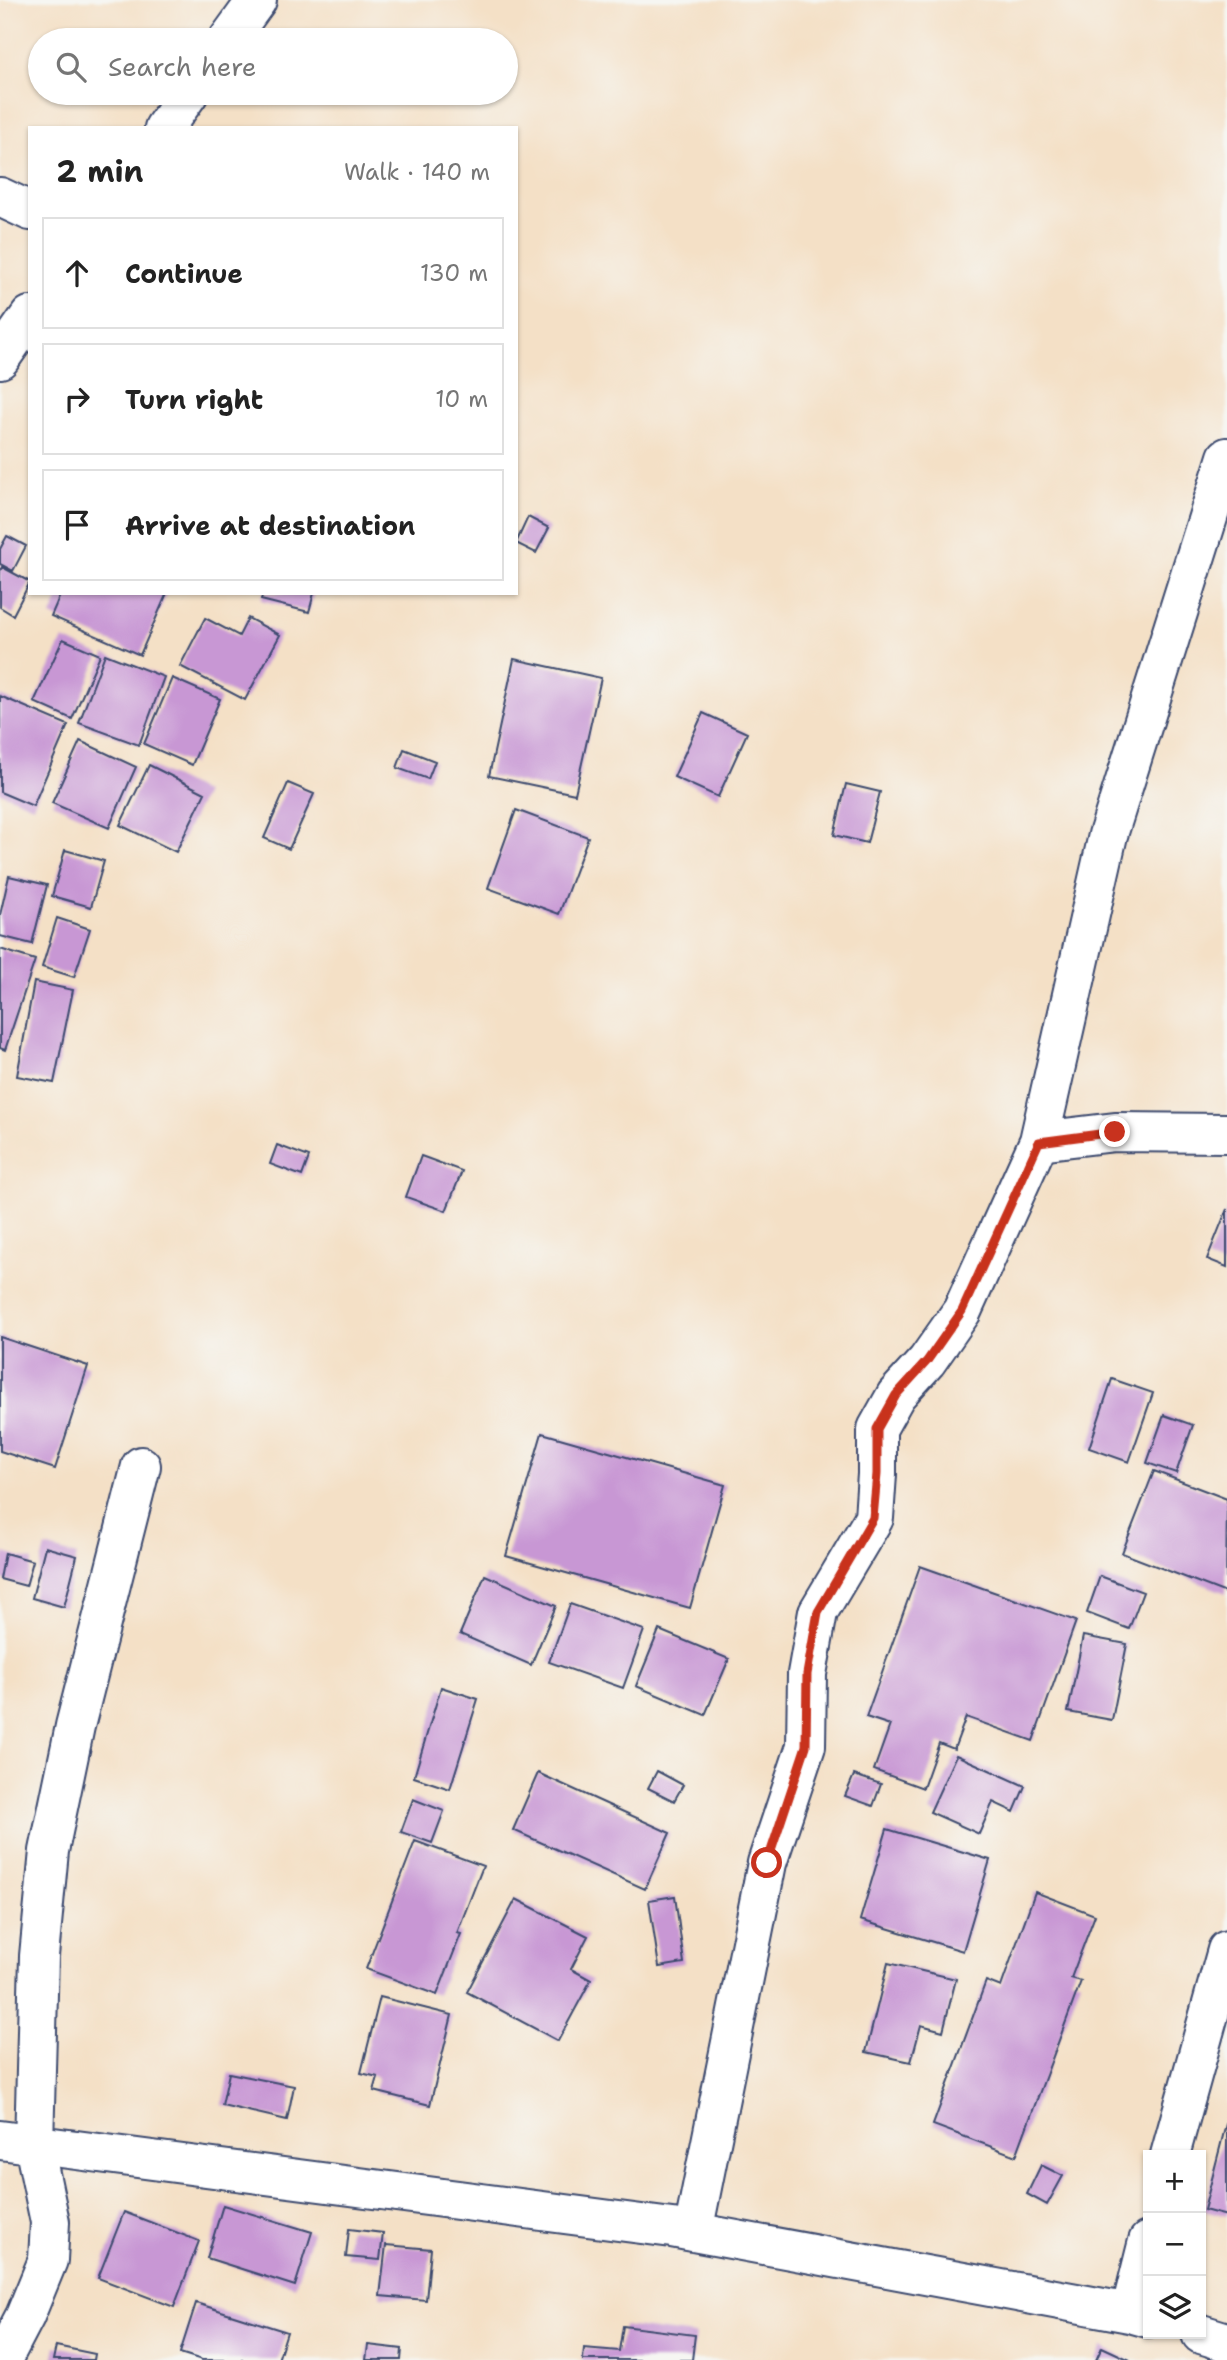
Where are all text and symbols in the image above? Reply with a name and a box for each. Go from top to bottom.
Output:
search box [28,28,518,105]
icon: search [52,48,90,86]
text: Search here [108,49,257,84]
text: 2 min [56,151,143,192]
text: Walk · 140 m [344,157,490,187]
icon: ahead [58,254,96,292]
text: Continue [125,256,243,291]
text: 130 m [420,258,488,288]
icon: right [58,380,96,418]
text: Turn right [125,382,263,417]
text: 10 m [435,384,488,414]
icon: arrive [58,506,96,544]
text: Arrive at destination [125,508,415,543]
route end [1099,1116,1130,1147]
route start [751,1847,782,1878]
map controls [1143,2150,1206,2339]
button: + [1143,2150,1206,2213]
button: − [1143,2213,1206,2276]
button: layers [1143,2276,1206,2339]

